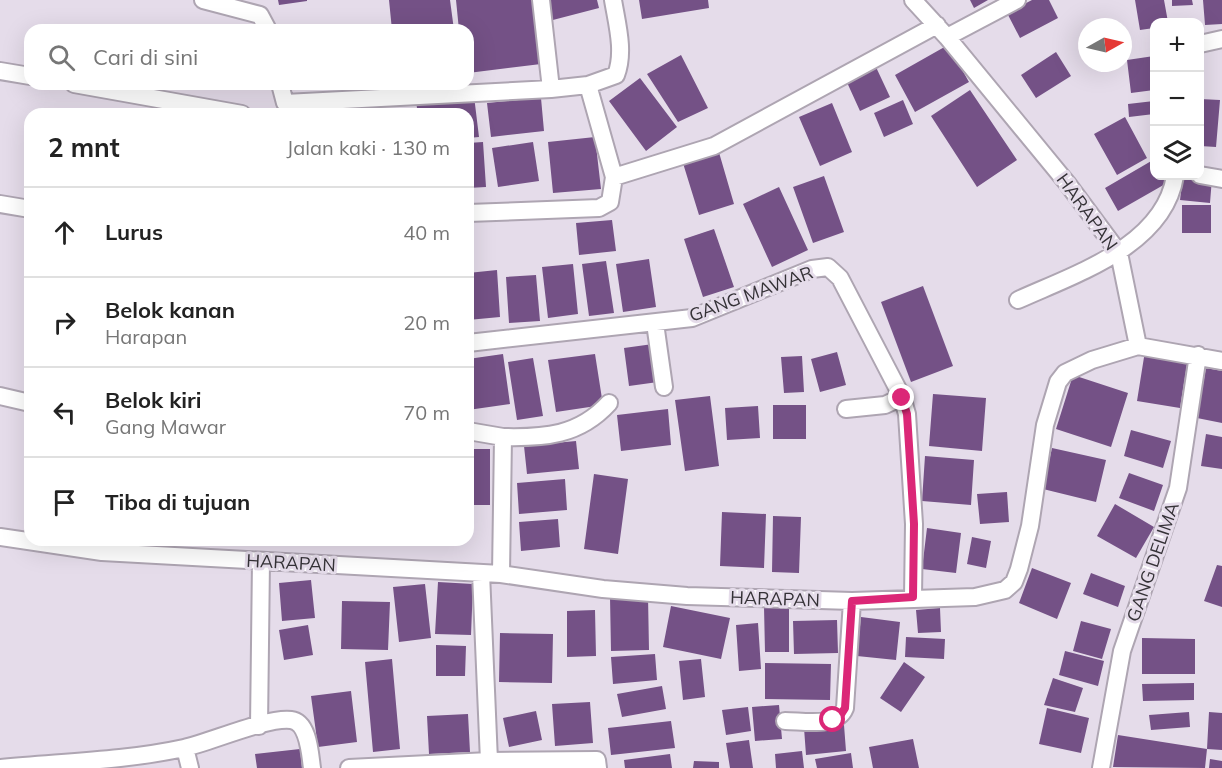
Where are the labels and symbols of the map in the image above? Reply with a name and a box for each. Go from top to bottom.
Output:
north arrow [1078,18,1132,72]
street label: HARAPAN [1052,169,1123,255]
street label: GANG MAWAR [686,260,816,327]
route end [888,384,914,410]
street label: GANG DELIMA [1121,499,1184,625]
street label: HARAPAN [246,549,336,576]
street label: HARAPAN [730,585,820,612]
route start [819,706,845,732]

